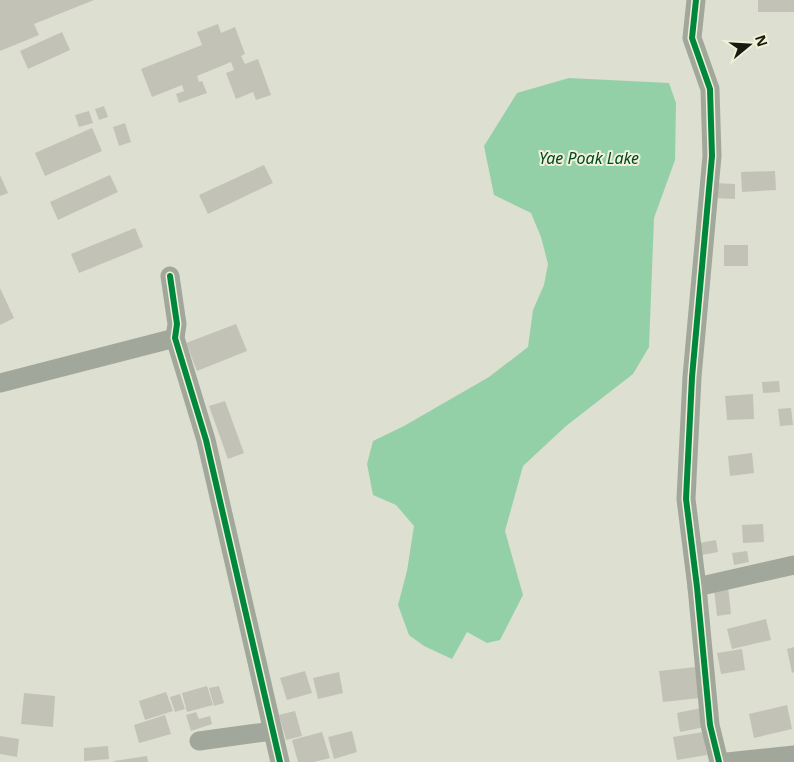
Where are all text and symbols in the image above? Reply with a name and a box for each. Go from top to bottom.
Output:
north arrow [724,20,774,70]
text: N [751,32,773,49]
water label: Yae Poak Lake [539,147,639,169]

